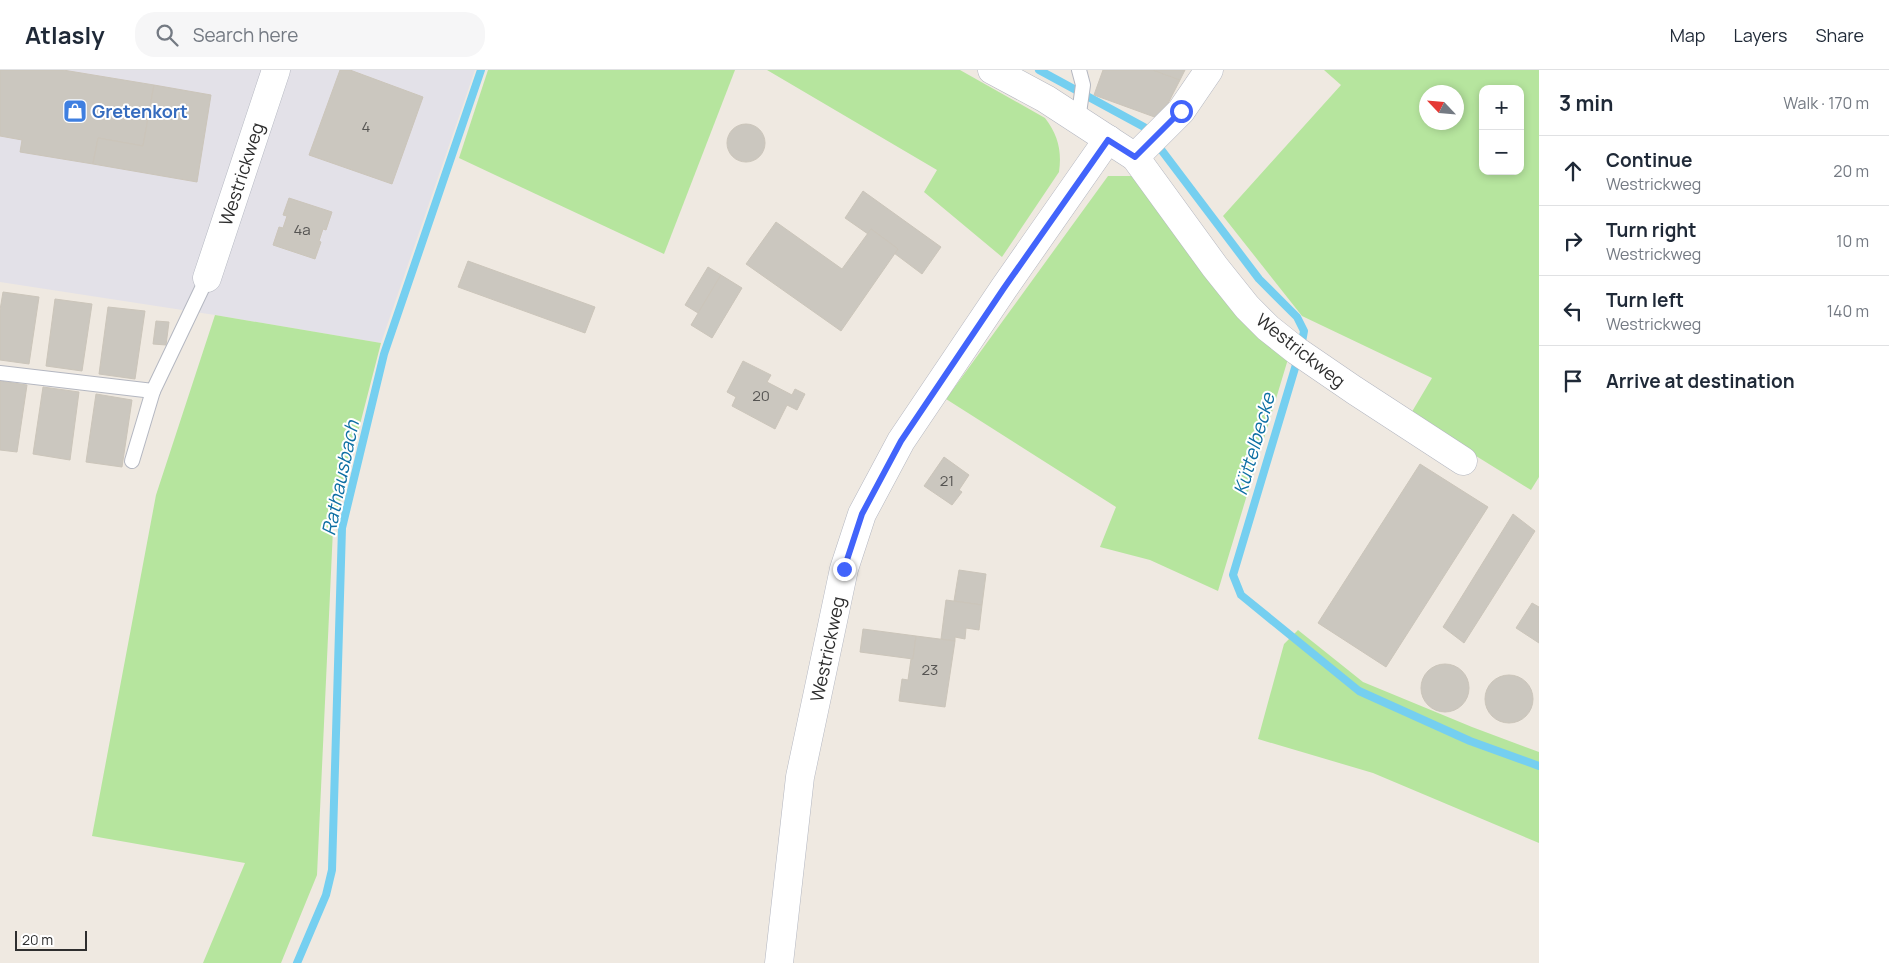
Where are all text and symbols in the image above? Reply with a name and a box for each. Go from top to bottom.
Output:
search box [135,12,485,57]
text: Atlasly [25,18,105,51]
icon: search [153,21,181,49]
text: Search here [193,22,298,48]
text: Map [1670,23,1705,47]
text: Layers [1733,23,1787,47]
text: Share [1815,23,1864,47]
north arrow [1419,85,1464,130]
map controls [1479,85,1524,175]
button: + [1479,85,1524,130]
text: 3 min [1559,89,1613,117]
text: Walk · 170 m [1783,92,1869,114]
shop icon: Gretenkort [62,98,88,124]
place label: Gretenkort [92,99,188,123]
route start [1170,100,1193,123]
house number: 4 [362,116,371,137]
street label: Westrickweg [213,119,269,229]
button: − [1479,130,1524,175]
text: Continue [1606,147,1692,173]
icon: ahead [1559,157,1587,185]
text: 20 m [1833,160,1869,182]
text: Westrickweg [1606,173,1701,195]
text: Turn right [1606,217,1696,243]
house number: 4a [293,219,311,240]
icon: right [1559,227,1587,255]
text: 10 m [1836,230,1869,252]
text: Westrickweg [1606,243,1701,265]
text: Turn left [1606,287,1684,313]
icon: left [1559,297,1587,325]
text: 140 m [1827,300,1869,322]
street label: Westrickweg [1251,308,1351,392]
text: Westrickweg [1606,313,1701,335]
icon: arrive [1559,367,1587,395]
text: Arrive at destination [1606,368,1795,394]
house number: 20 [752,385,770,406]
water label: Küttelbecke [1227,388,1281,498]
water label: Rathausbach [315,417,365,538]
house number: 21 [940,470,954,491]
route end [833,558,856,581]
street label: Westrickweg [804,594,850,704]
house number: 23 [922,659,938,680]
scale bar [15,928,88,951]
text: 20 m [22,930,53,949]

